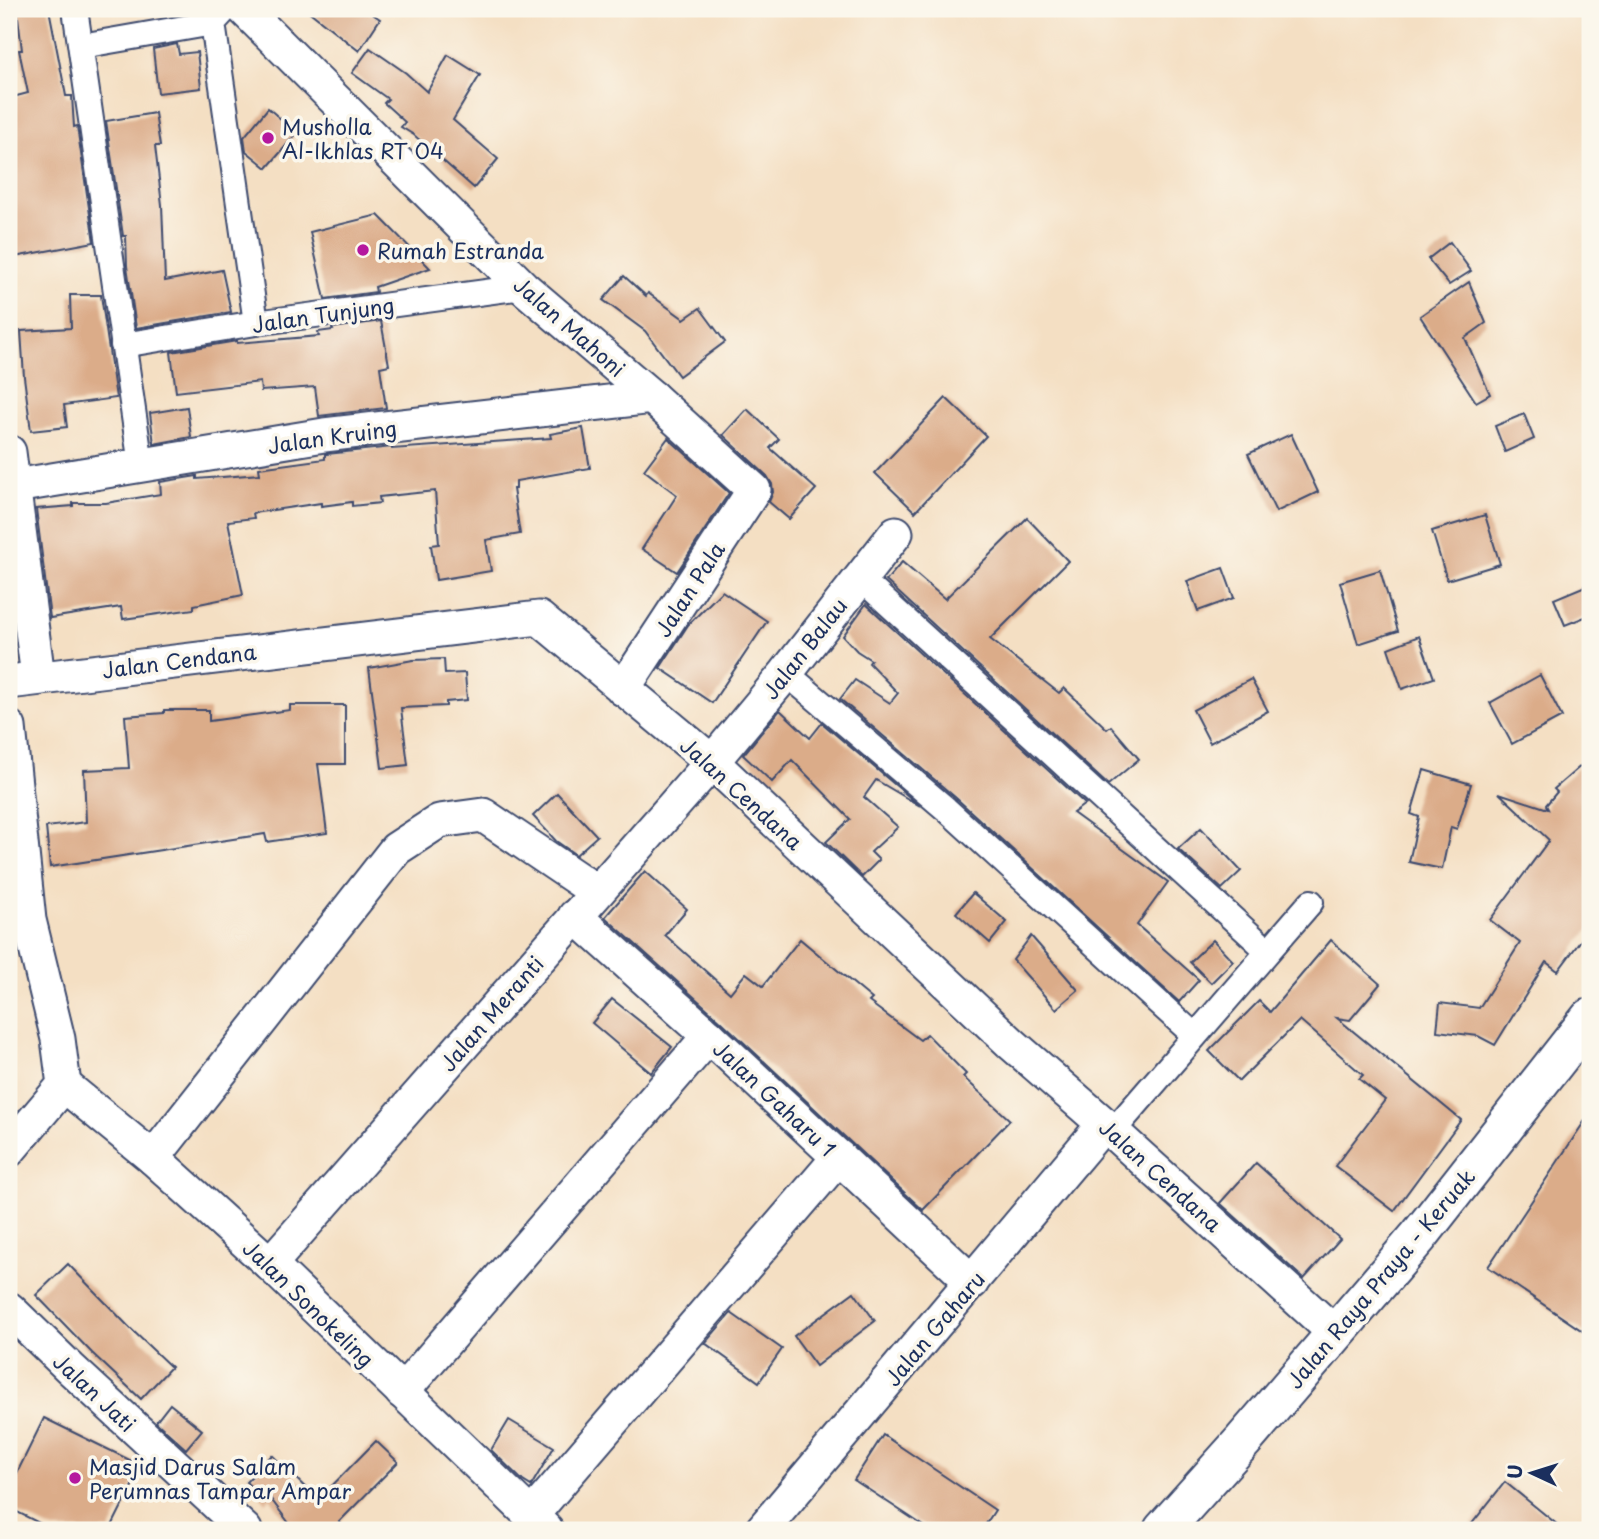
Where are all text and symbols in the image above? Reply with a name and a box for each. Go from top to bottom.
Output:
place label: Musholla Al-Ikhlas RT 04 [282,110,444,166]
marker: Musholla Al-Ikhlas RT 04 [260,130,276,146]
place label: Rumah Estranda [377,234,544,266]
marker: Rumah Estranda [355,242,371,258]
street label: Jalan Mahoni [507,268,633,384]
street label: Jalan Tunjung [250,288,396,340]
street label: Jalan Kruing [265,411,399,461]
street label: Jalan Pala [646,534,732,643]
street label: Jalan Balau [754,590,854,706]
street label: Jalan Cendana [100,635,259,685]
street label: Jalan Cendana [674,729,811,857]
street label: Jalan Meranti [432,948,550,1078]
street label: Jalan Gaharu 1 [706,1032,844,1164]
street label: Jalan Cendana [1093,1111,1230,1239]
street label: Jalan Raya Praya - Keruak [1278,1161,1482,1395]
street label: Jalan Sonokeling [236,1232,382,1374]
street label: Jalan Gaharu [876,1263,992,1393]
street label: Jalan Jati [47,1345,143,1439]
north arrow [1498,1438,1568,1508]
place label: Masjid Darus Salam Perumnas Tampar Ampar [89,1450,351,1506]
text: U [1500,1464,1529,1480]
marker: Masjid Darus Salam Perumnas Tampar Ampar [67,1470,83,1486]

